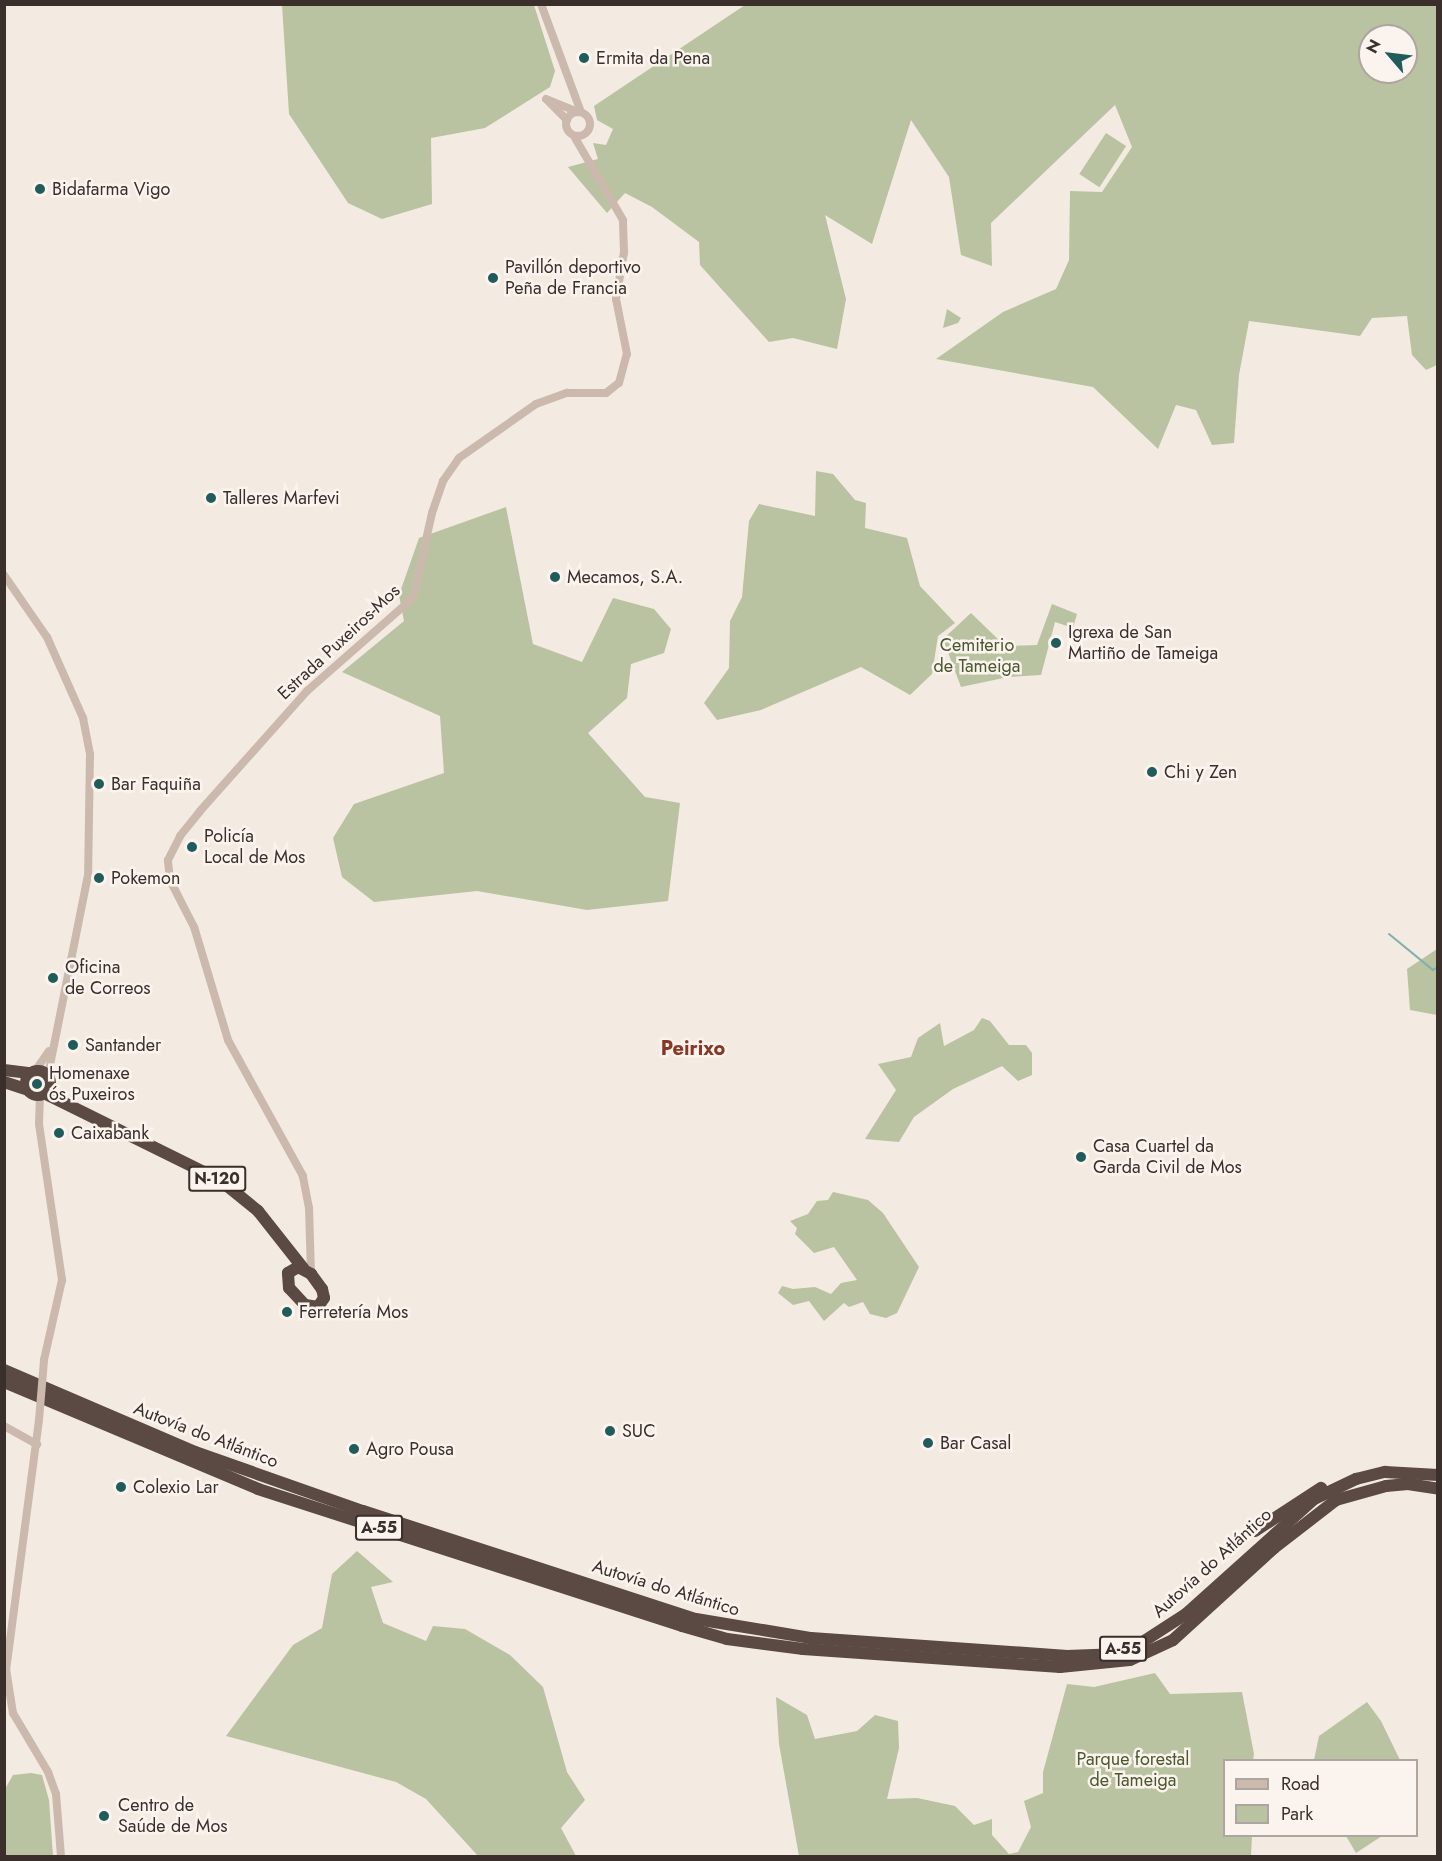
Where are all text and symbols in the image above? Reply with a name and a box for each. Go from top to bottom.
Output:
north arrow [1358,24,1418,84]
text: N [1360,35,1387,57]
place label: Ermita da Pena [596,47,710,69]
marker: Ermita da Pena [577,51,591,65]
place label: Bidafarma Vigo [52,178,170,200]
marker: Bidafarma Vigo [33,182,47,196]
place label: Pavillón deportivo Peña de Francia [505,257,641,300]
marker: Pavillón deportivo Peña de Francia [486,271,500,285]
place label: Talleres Marfevi [223,487,340,509]
marker: Talleres Marfevi [204,491,218,505]
place label: Mecamos, S.A. [567,566,683,588]
marker: Mecamos, S.A. [548,570,562,584]
street label: Estrada Puxeiros-Mos [273,580,405,704]
place label: Igrexa de San Martiño de Tameiga [1068,622,1218,664]
park label: Cemiterio de Tameiga [933,635,1021,678]
marker: Igrexa de San Martiño de Tameiga [1049,636,1063,650]
place label: Chi y Zen [1164,761,1237,783]
marker: Chi y Zen [1145,765,1159,779]
place label: Bar Faquiña [111,773,201,795]
marker: Bar Faquiña [92,777,106,791]
place label: Policía Local de Mos [204,826,305,868]
marker: Policía Local de Mos [185,840,199,854]
place label: Pokemon [111,867,180,889]
marker: Pokemon [92,871,106,885]
place label: Oficina de Correos [65,957,151,1000]
marker: Oficina de Correos [46,971,60,985]
place label: Santander [85,1034,161,1056]
district label: Peirixo [661,1036,725,1060]
marker: Santander [66,1038,80,1052]
place label: Homenaxe ós Puxeiros [49,1063,135,1106]
marker: Homenaxe ós Puxeiros [30,1077,44,1091]
place label: Caixabank [71,1122,149,1144]
marker: Caixabank [52,1126,66,1140]
place label: Casa Cuartel da Garda Civil de Mos [1093,1136,1242,1178]
marker: Casa Cuartel da Garda Civil de Mos [1074,1150,1088,1164]
road number: N-120 [187,1166,247,1192]
place label: Ferretería Mos [299,1301,408,1323]
marker: Ferretería Mos [280,1305,294,1319]
street label: Autovía do Atlántico [131,1398,281,1472]
place label: SUC [622,1420,655,1442]
marker: SUC [603,1424,617,1438]
place label: Bar Casal [940,1432,1011,1454]
marker: Bar Casal [921,1436,935,1450]
place label: Agro Pousa [366,1438,454,1460]
marker: Agro Pousa [347,1442,361,1456]
place label: Colexio Lar [133,1476,219,1498]
marker: Colexio Lar [114,1480,128,1494]
street label: Autovía do Atlántico [1148,1504,1276,1622]
road number: A-55 [355,1515,403,1541]
street label: Autovía do Atlántico [590,1555,742,1621]
road number: A-55 [1099,1636,1147,1662]
park label: Parque forestal de Tameiga [1077,1749,1189,1792]
legend [1223,1759,1418,1837]
text: Road [1281,1771,1320,1797]
place label: Centro de Saúde de Mos [118,1795,227,1838]
text: Park [1281,1801,1313,1827]
marker: Centro de Saúde de Mos [95,1807,113,1825]

